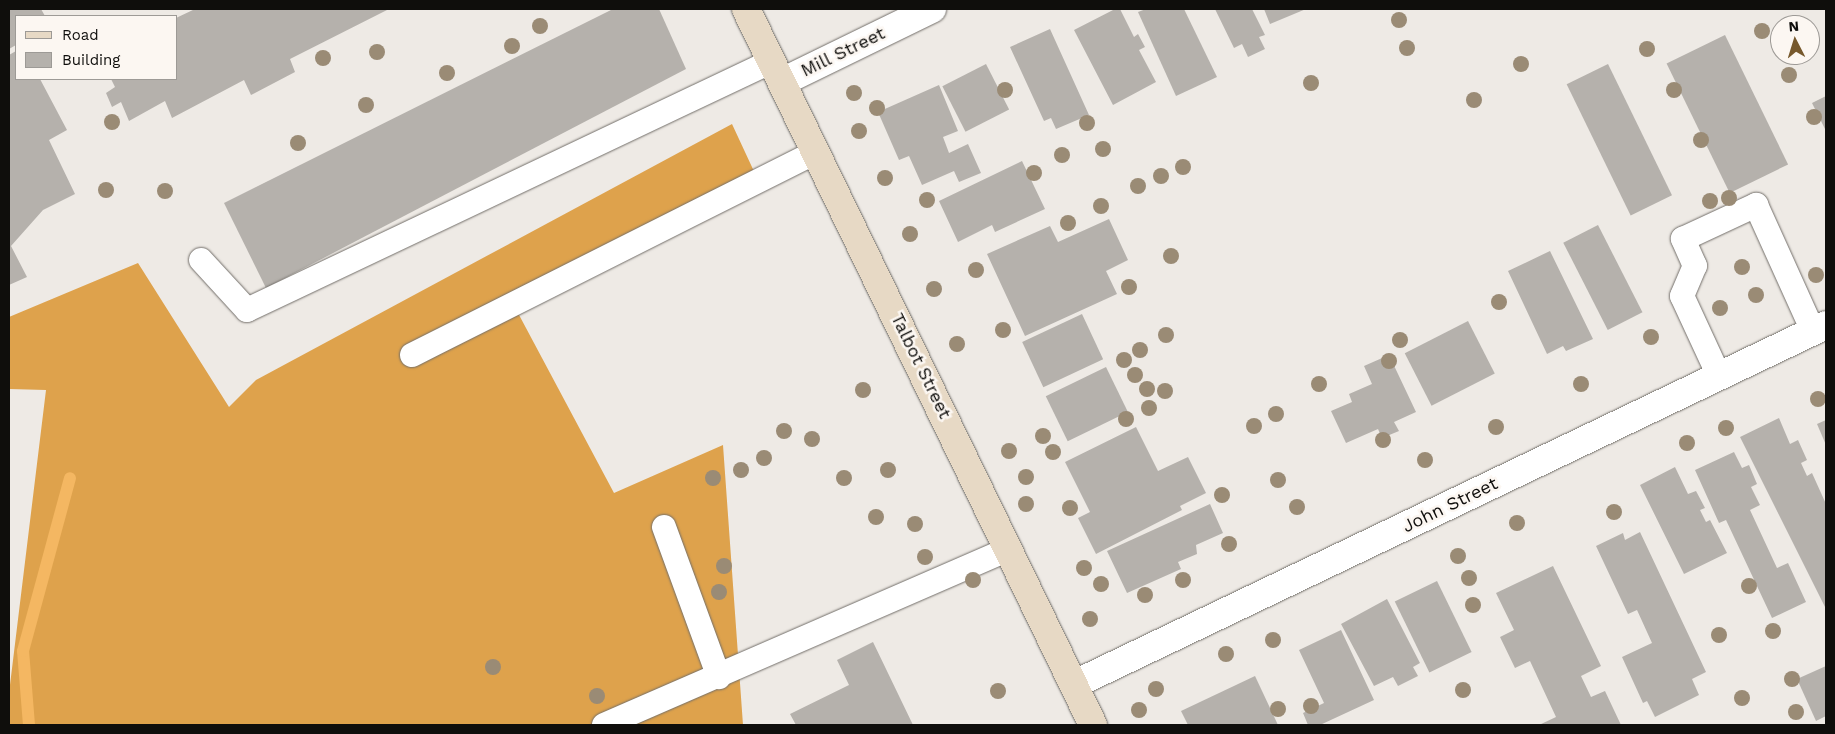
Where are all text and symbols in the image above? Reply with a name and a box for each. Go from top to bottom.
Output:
legend [15,15,178,80]
north arrow [1770,15,1820,65]
text: N [1788,18,1800,34]
street label: Mill Street [797,22,889,82]
text: Road [62,26,99,44]
text: Building [62,51,120,69]
street label: Talbot Street [886,310,956,422]
street label: John Street [1399,473,1501,537]

